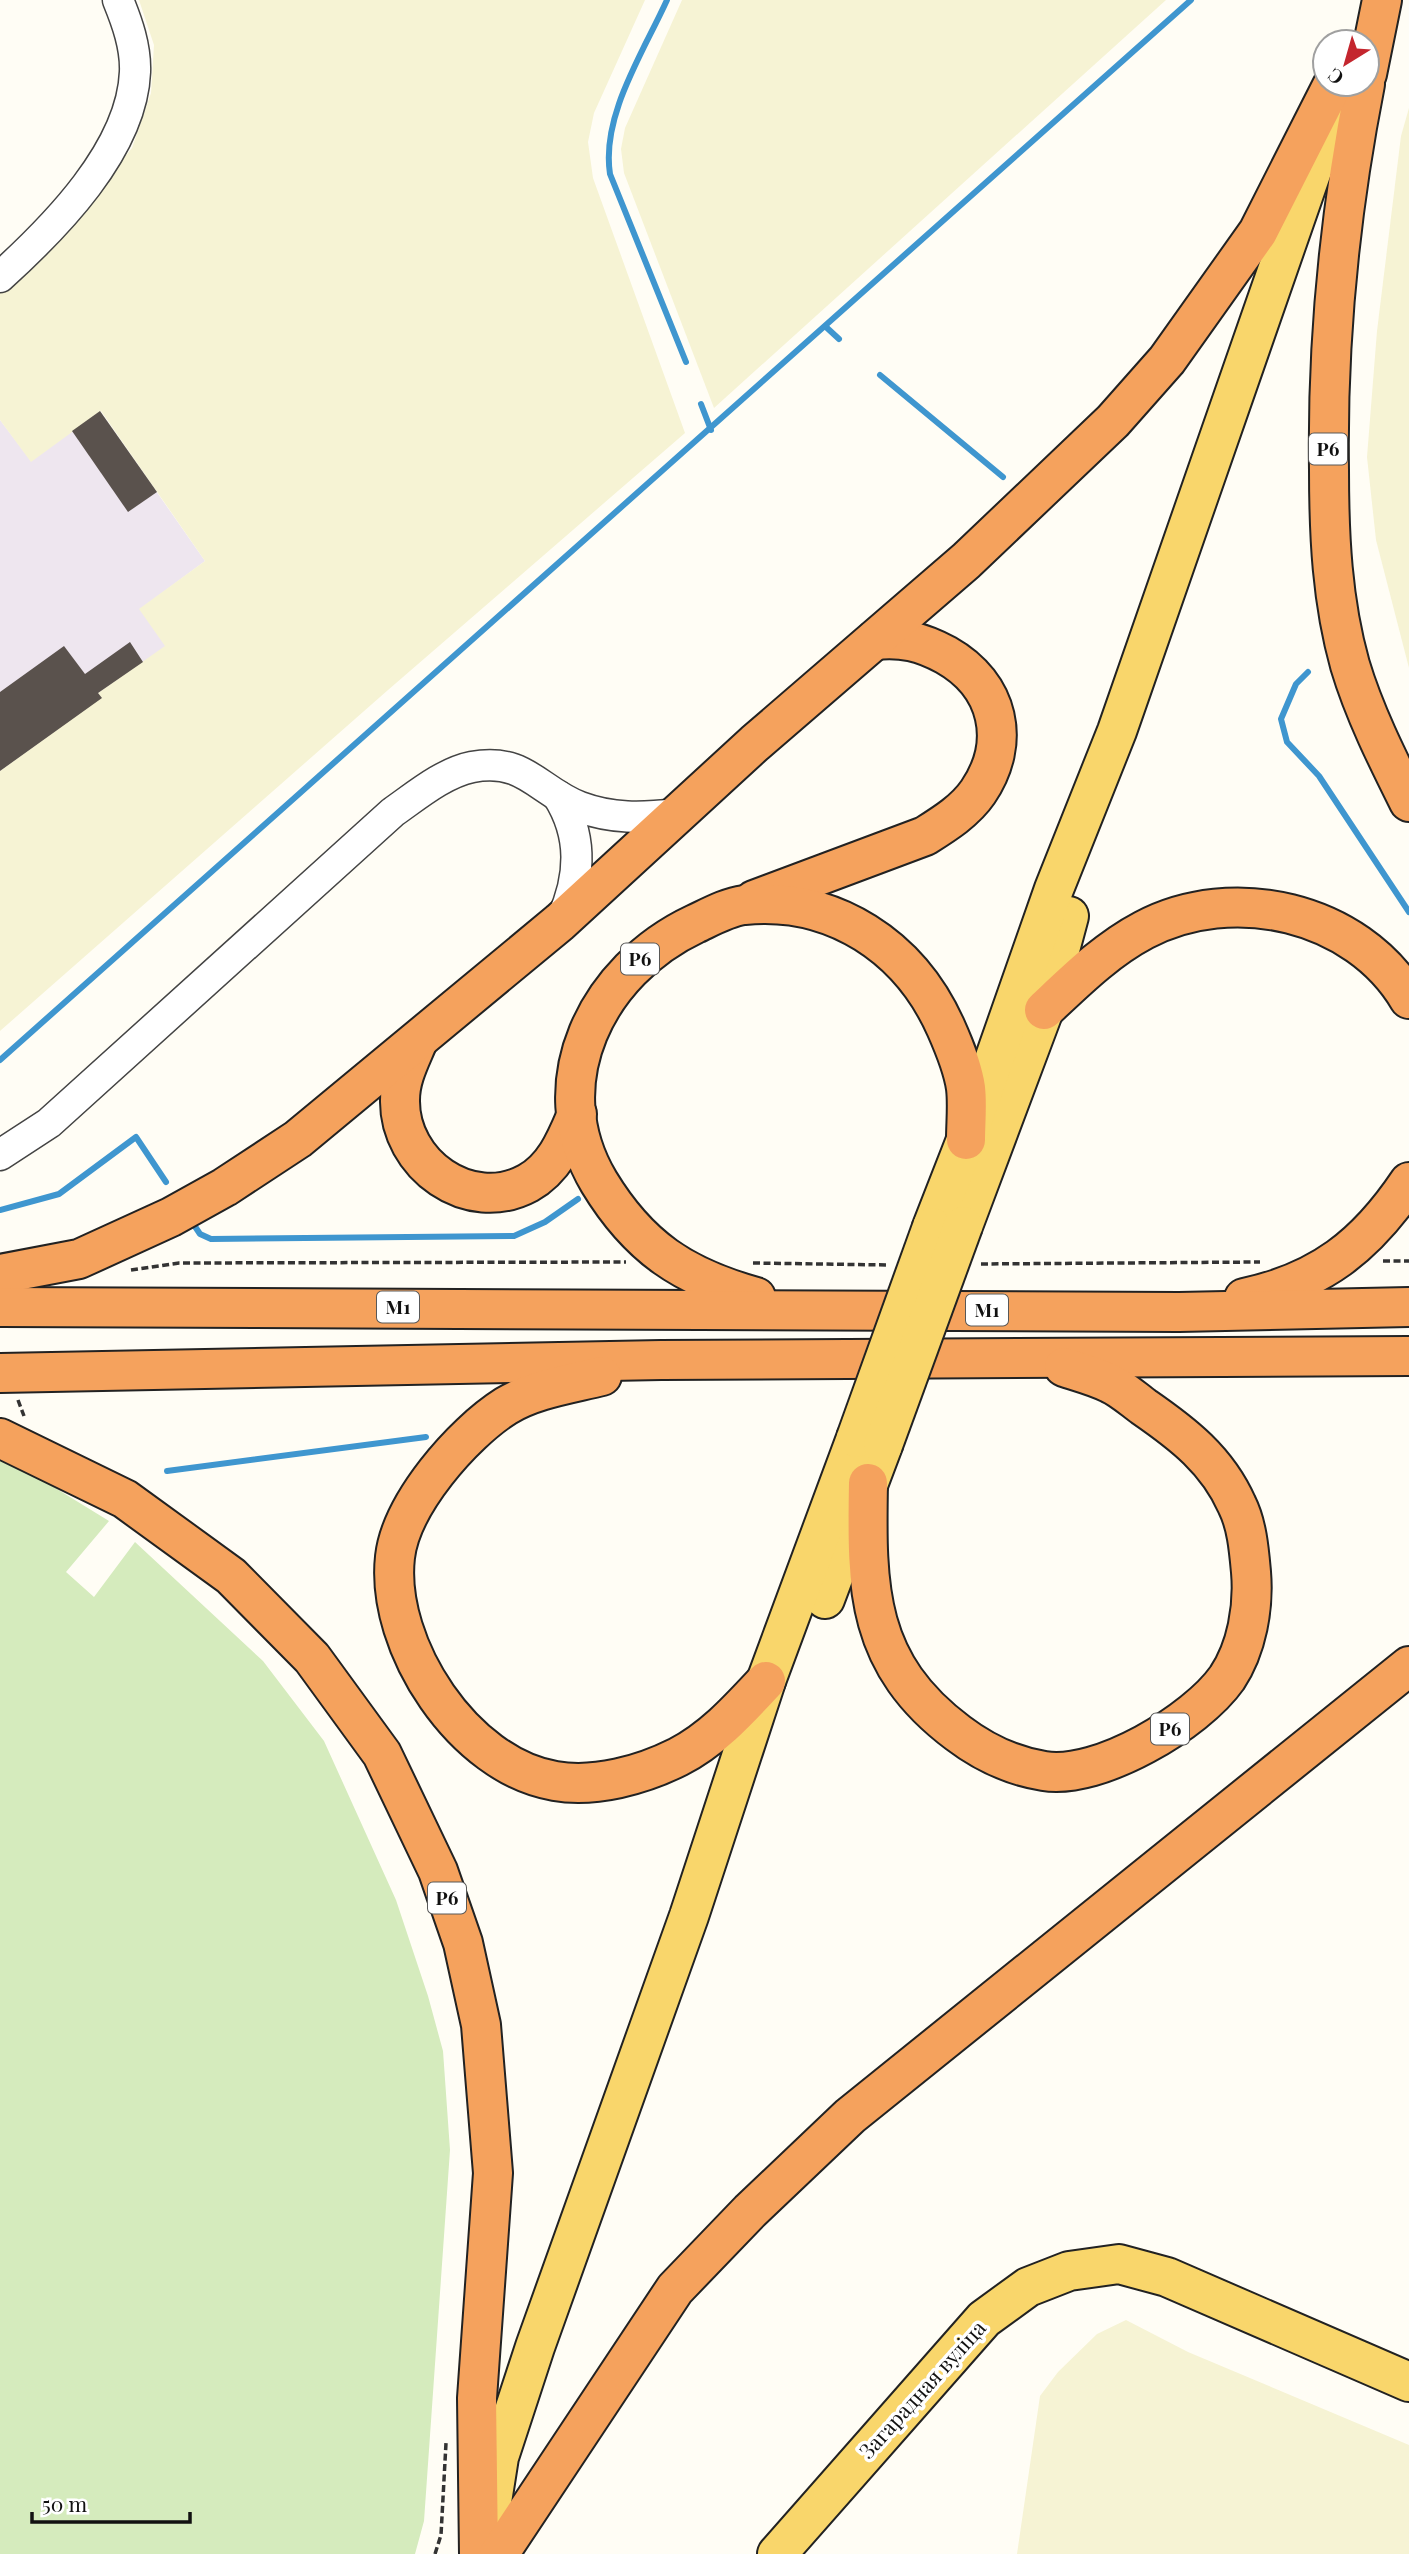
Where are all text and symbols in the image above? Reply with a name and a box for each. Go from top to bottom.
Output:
north arrow [1311,28,1381,98]
text: С [1322,63,1348,92]
road number: Р6 [1309,433,1347,464]
road number: Р6 [621,944,659,974]
road number: М1 [377,1292,419,1322]
road number: М1 [966,1294,1008,1326]
road number: Р6 [1151,1714,1189,1744]
road number: Р6 [428,1882,466,1914]
street label: Загарадная вуліца [852,2313,991,2464]
scale bar [32,2480,189,2524]
text: 50 m [42,2489,88,2517]

